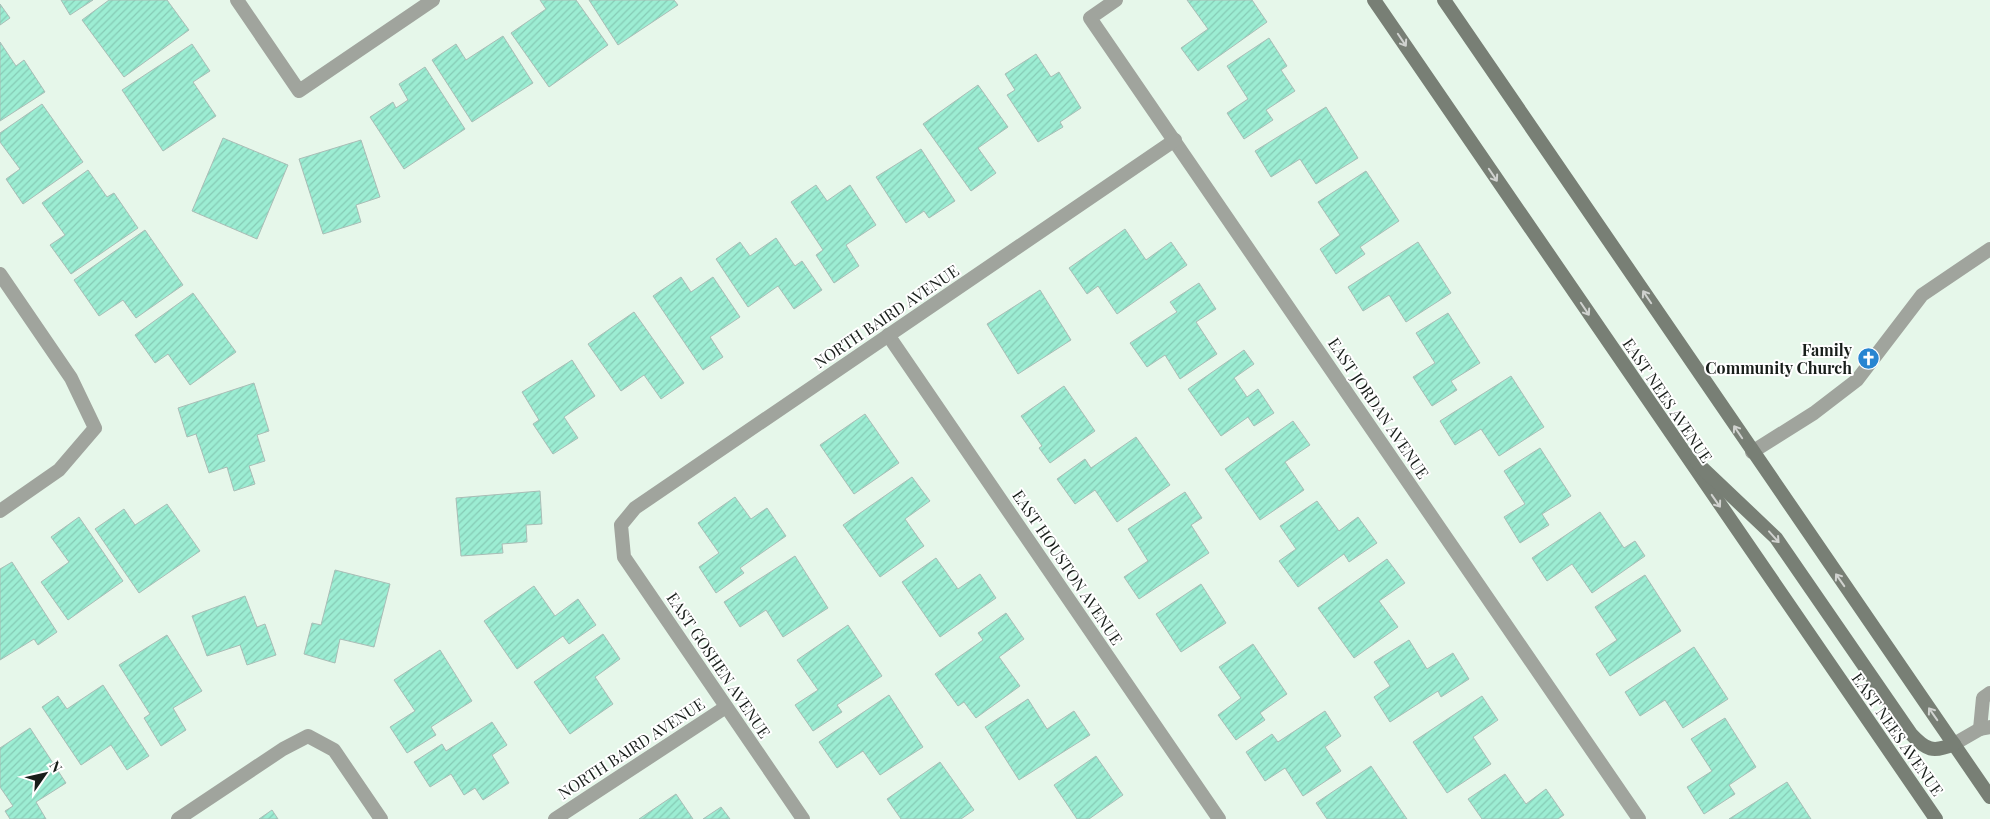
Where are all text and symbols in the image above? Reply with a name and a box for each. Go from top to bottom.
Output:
one-way arrow [1397,33,1407,47]
one-way arrow [1488,167,1498,181]
street label: NORTH BAIRD AVENUE [809,260,963,372]
one-way arrow [1642,291,1652,305]
one-way arrow [1580,302,1590,316]
street label: EAST JORDAN AVENUE [1324,333,1434,483]
street label: EAST NEES AVENUE [1618,334,1718,466]
place label: Family Community Church [1705,339,1853,378]
church icon: Family Community Church [1856,346,1880,370]
one-way arrow [1733,425,1743,439]
street label: EAST HOUSTON AVENUE [1008,485,1128,649]
one-way arrow [1711,494,1721,508]
one-way arrow [1769,531,1780,544]
one-way arrow [1835,573,1845,587]
street label: EAST GOSHEN AVENUE [662,588,776,742]
street label: EAST NEES AVENUE [1848,668,1948,800]
street label: NORTH BAIRD AVENUE [554,693,708,803]
one-way arrow [1928,707,1938,721]
north arrow [20,749,70,799]
text: N [45,757,67,776]

